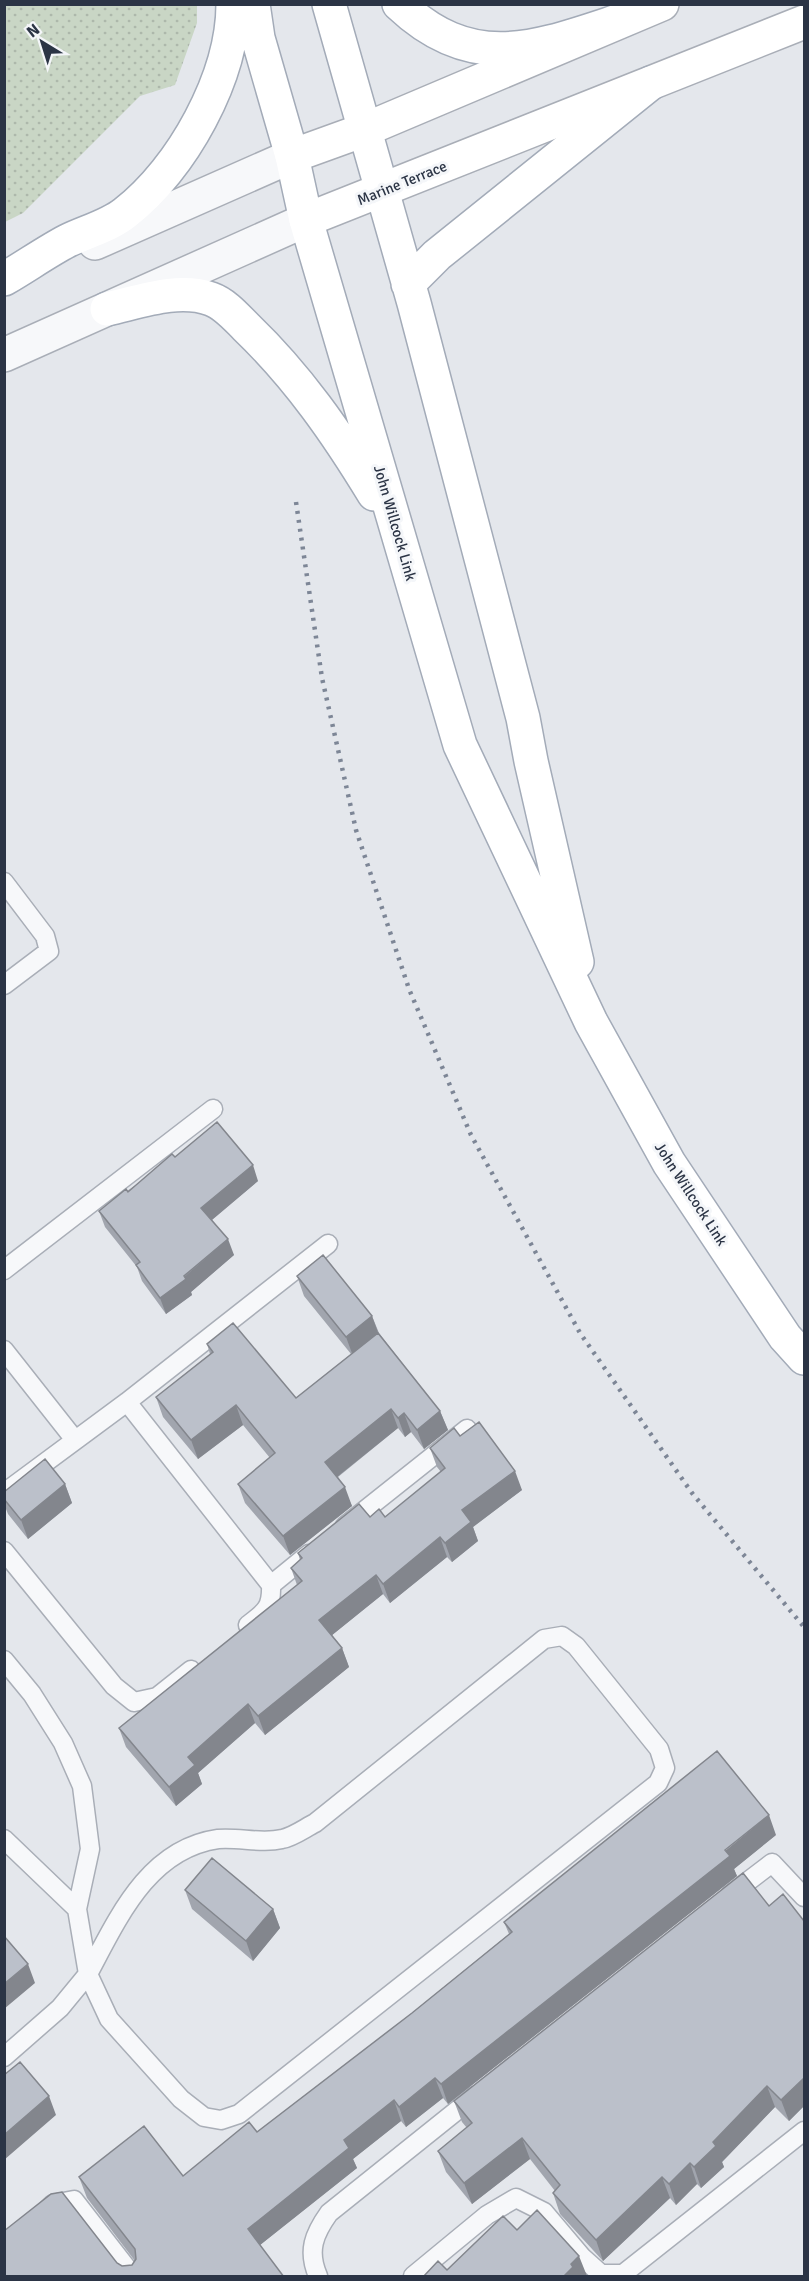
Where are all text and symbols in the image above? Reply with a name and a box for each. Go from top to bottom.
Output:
north arrow [12,12,72,72]
text: N [23,20,44,42]
street label: Marine Terrace [355,157,449,209]
street label: John Willcock Link [370,463,420,583]
street label: John Willcock Link [651,1139,731,1249]

